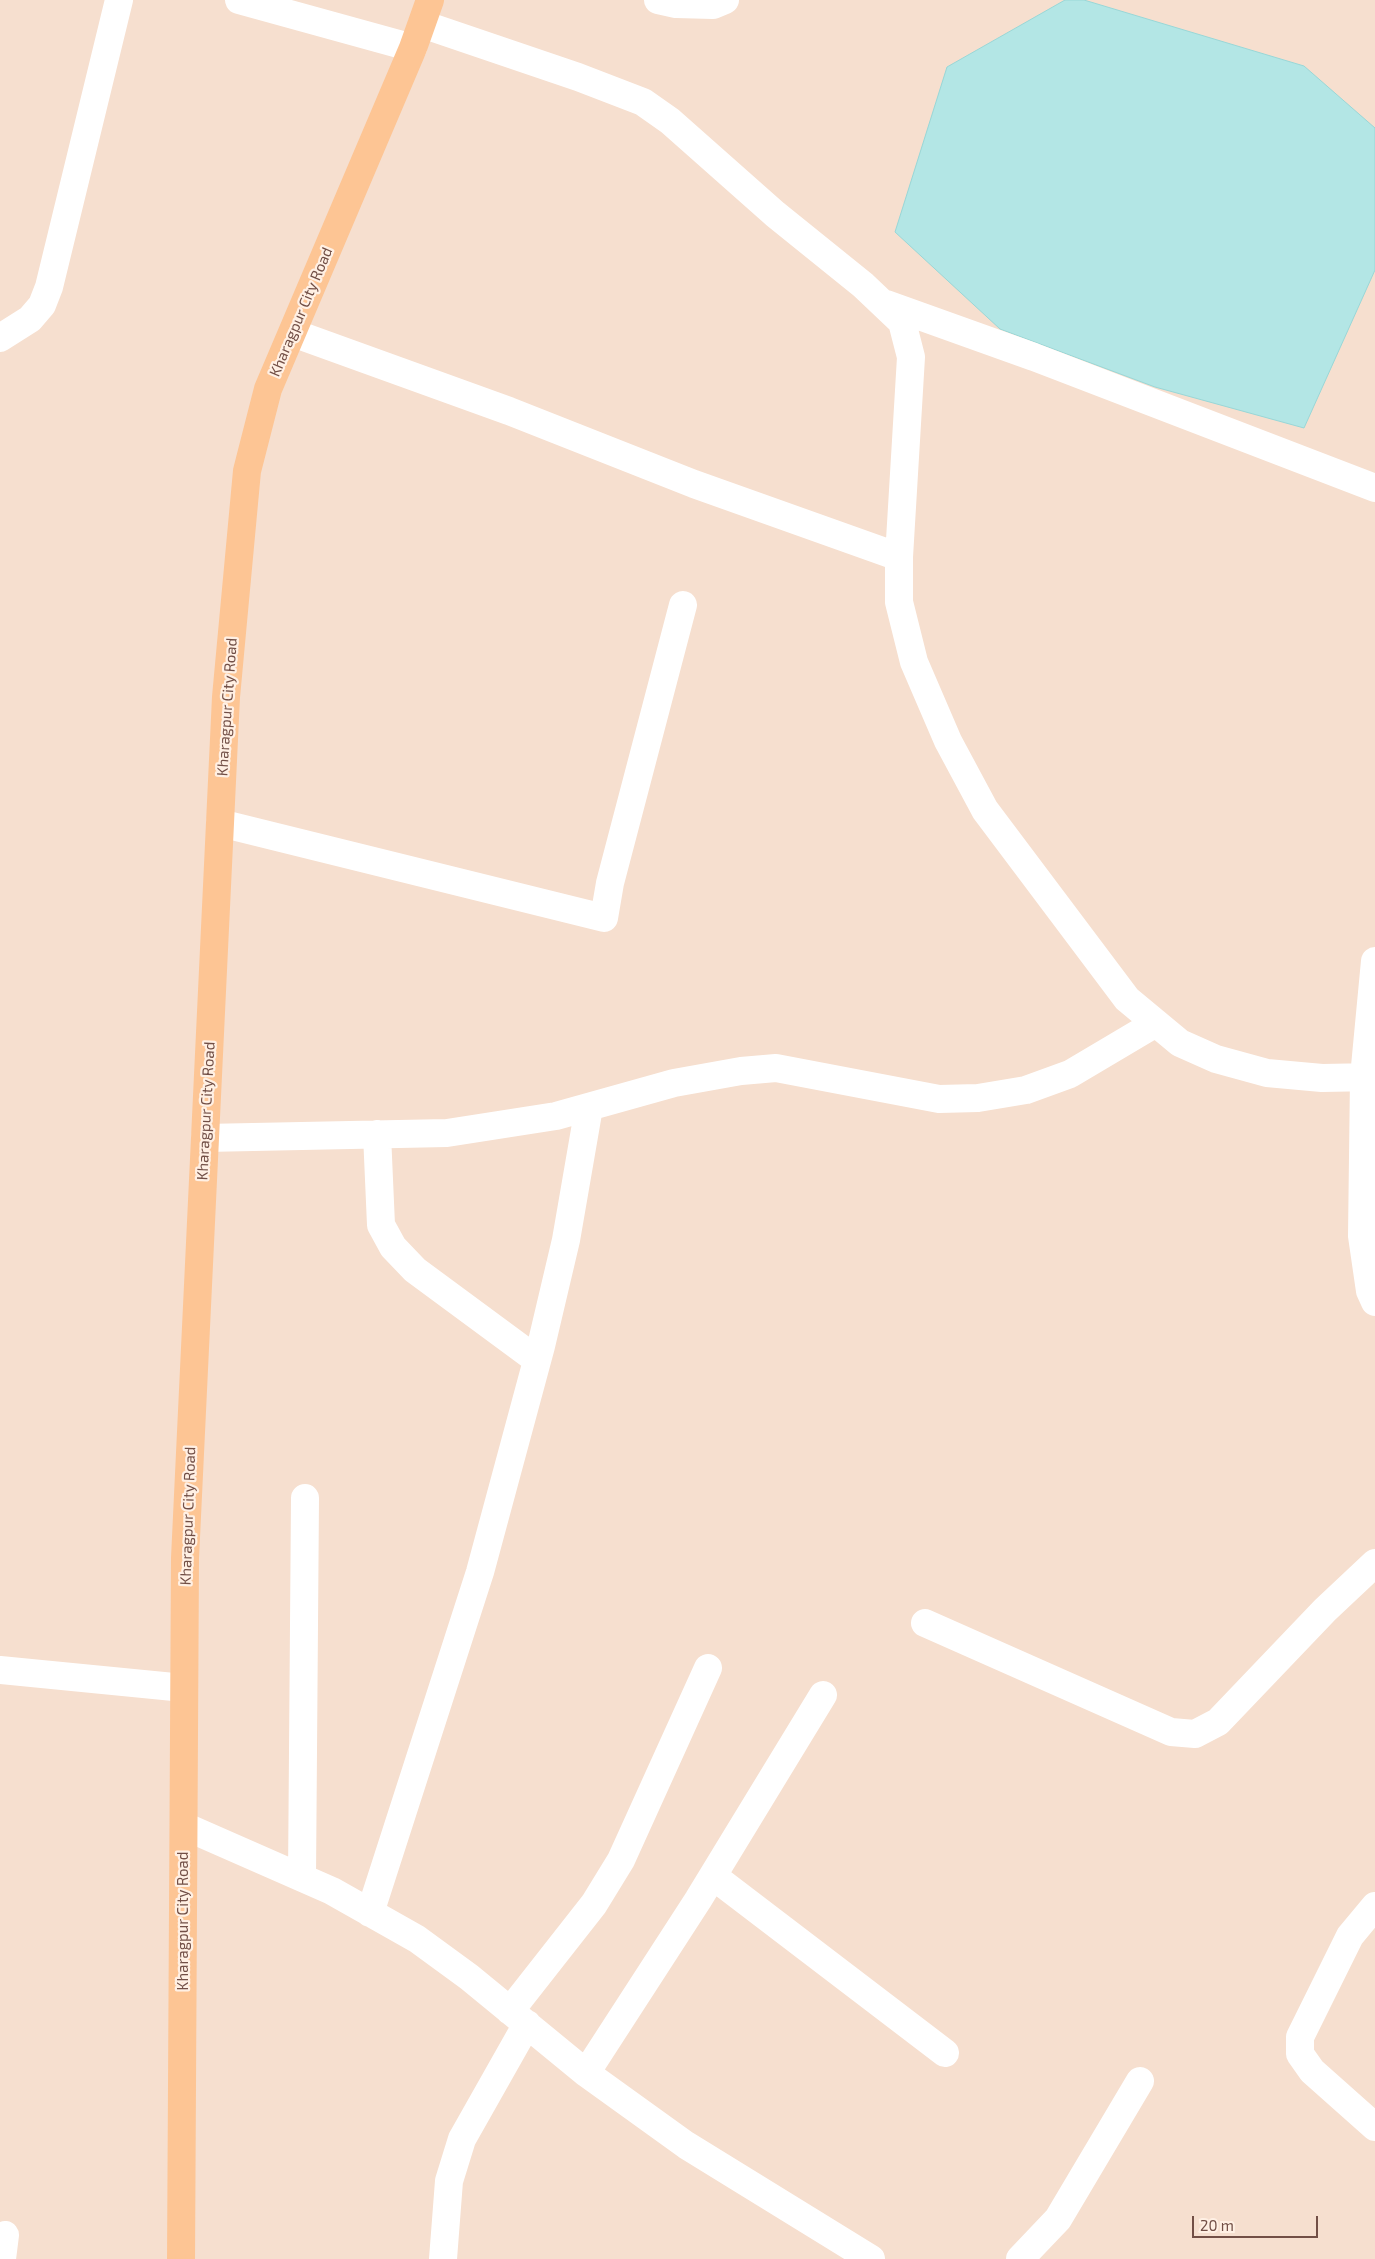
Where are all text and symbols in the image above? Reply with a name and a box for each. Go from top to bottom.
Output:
street label: Kharagpur City Road [266,245,336,379]
street label: Kharagpur City Road [213,637,241,777]
street label: Kharagpur City Road [193,1041,219,1181]
street label: Kharagpur City Road [177,1446,199,1586]
street label: Kharagpur City Road [174,1852,192,1990]
scale bar [1195,2206,1321,2238]
text: 20 m [1200,2216,1234,2234]

